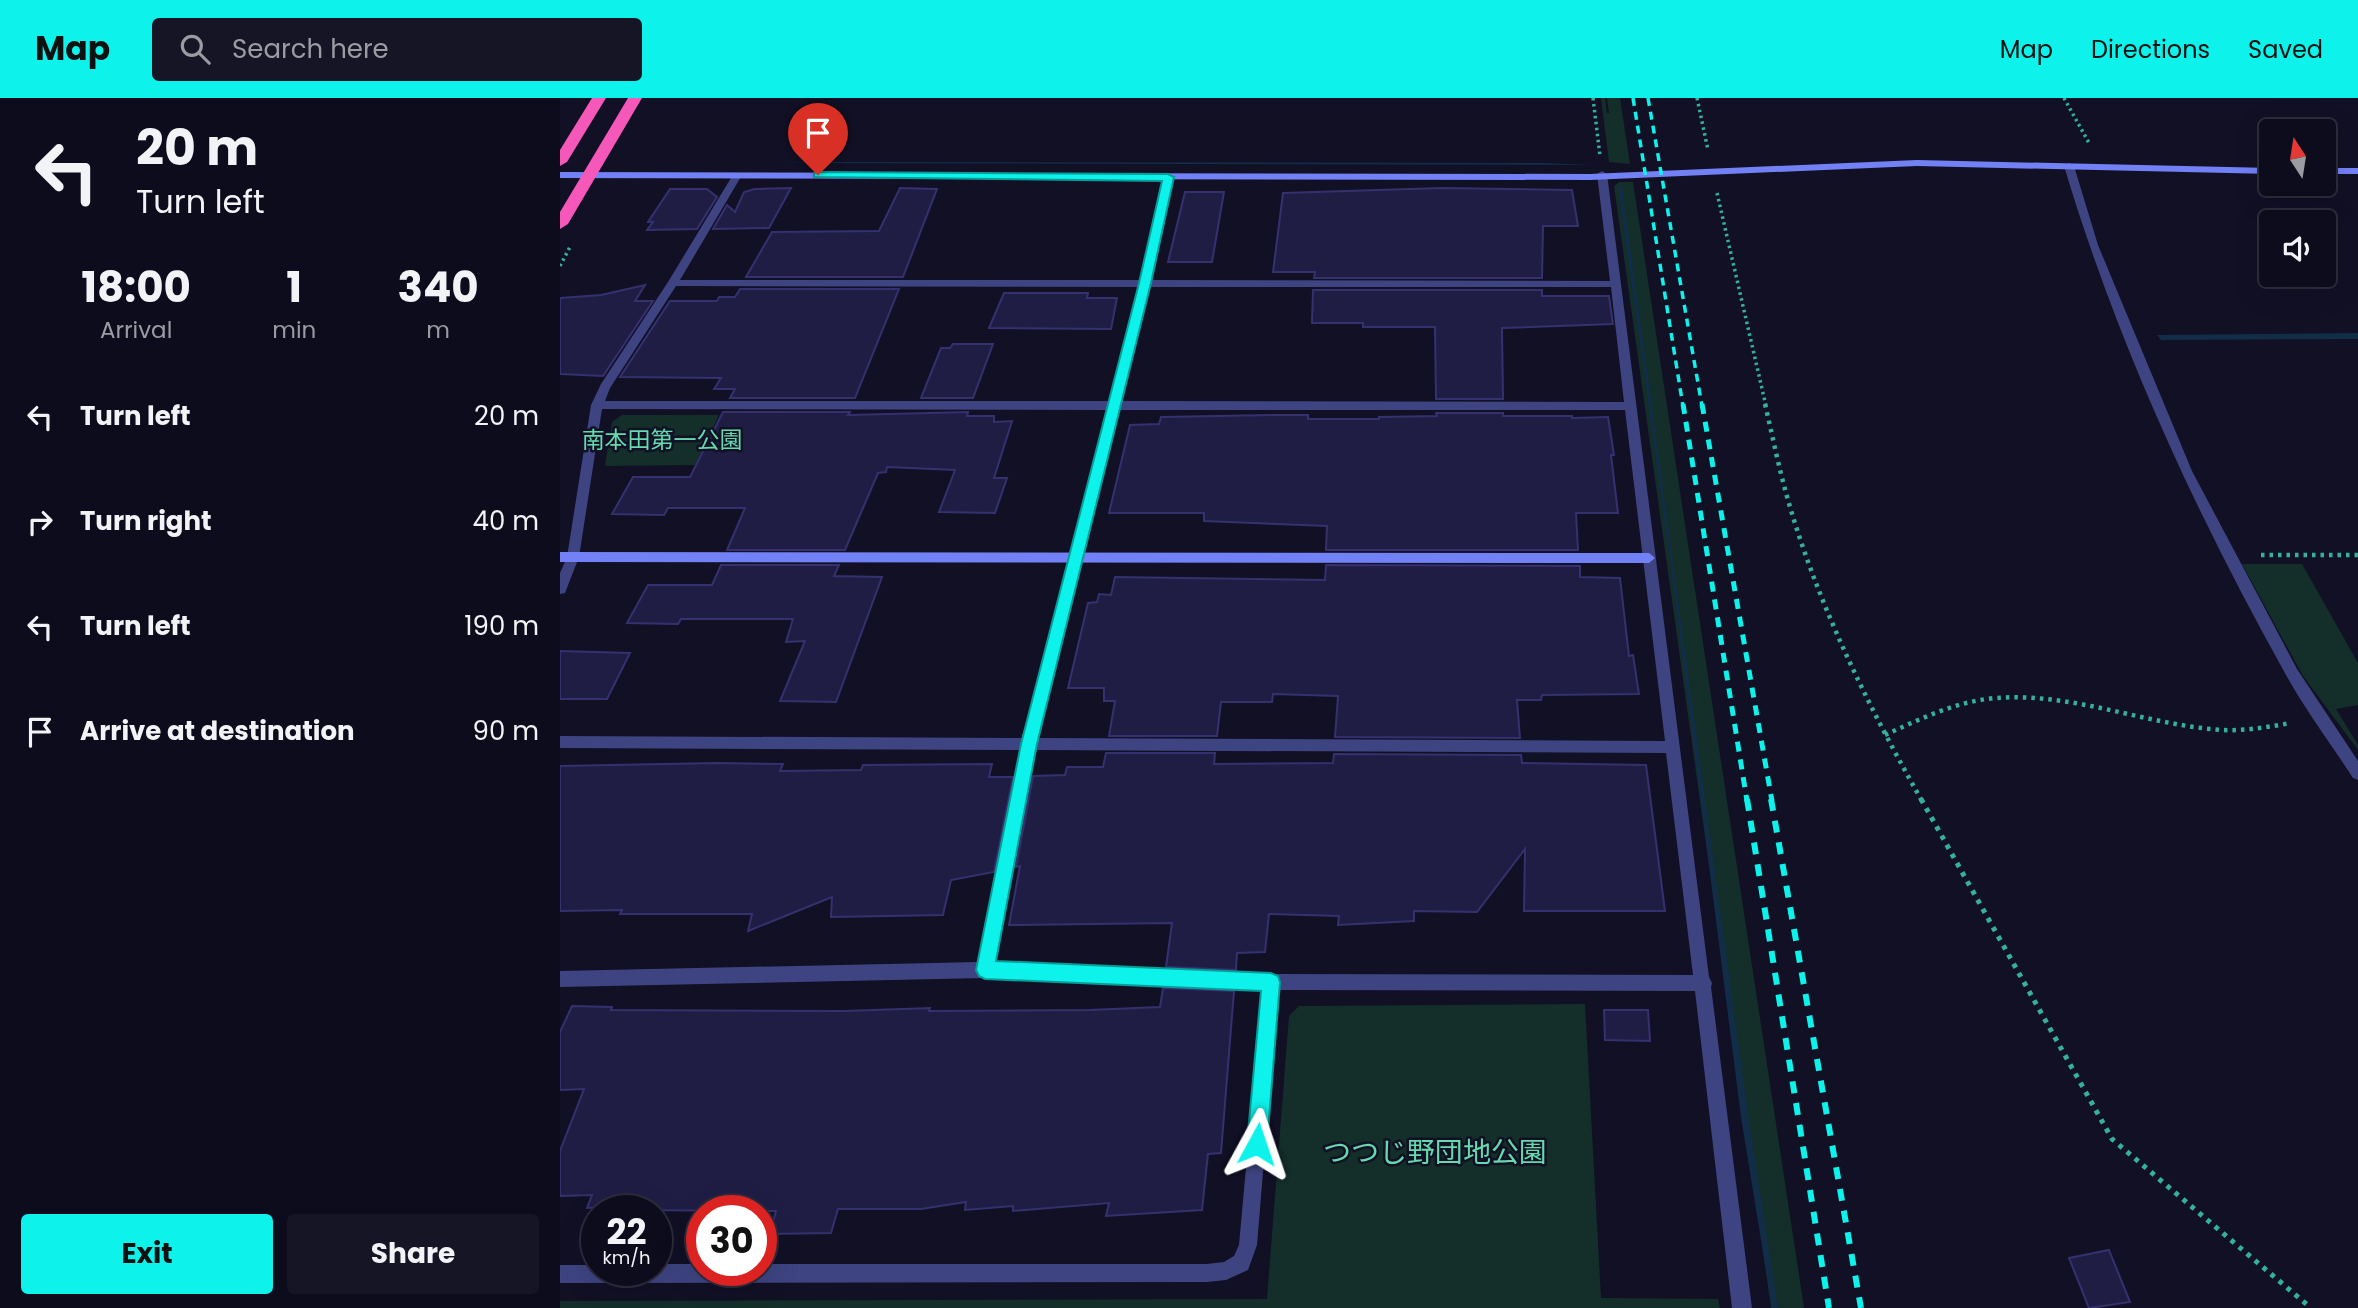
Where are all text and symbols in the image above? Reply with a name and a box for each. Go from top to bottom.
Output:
search box [152,18,642,81]
text: Map [35,25,110,72]
icon: search [176,30,214,68]
text: Search here [232,31,389,67]
text: Map [2000,33,2053,66]
text: Directions [2091,33,2210,66]
text: Saved [2248,33,2323,66]
pin [788,103,848,175]
text: 20 m [136,114,258,182]
icon: arrive [799,114,837,152]
north arrow [2259,119,2336,196]
map controls [2259,119,2336,287]
icon: left [21,126,112,217]
text: Turn left [136,179,265,224]
button: sound [2259,210,2336,287]
text: 18:00 [81,258,191,317]
text: 1 [286,258,302,317]
text: 340 [398,258,479,317]
text: Arrival [100,314,172,346]
text: min [272,314,316,346]
text: m [426,314,450,346]
icon: left [21,398,59,436]
text: Turn left [80,398,191,434]
text: 20 m [474,398,539,434]
park label: 南本田第一公園 [582,424,743,456]
icon: right [21,503,59,541]
text: Turn right [80,503,212,539]
text: 40 m [473,503,539,539]
icon: left [21,608,59,646]
text: Turn left [80,608,191,644]
text: 190 m [464,608,539,644]
icon: arrive [21,713,59,751]
text: Arrive at destination [80,713,355,749]
text: 90 m [473,713,539,749]
position arrow [1220,1107,1294,1181]
park label: つつじ野団地公園 [1323,1133,1547,1172]
speed limit sign: 30 [686,1195,777,1286]
text: 22 [607,1207,646,1256]
button: Exit [21,1214,273,1294]
button: Share [287,1214,539,1294]
text: km/h [603,1245,650,1270]

